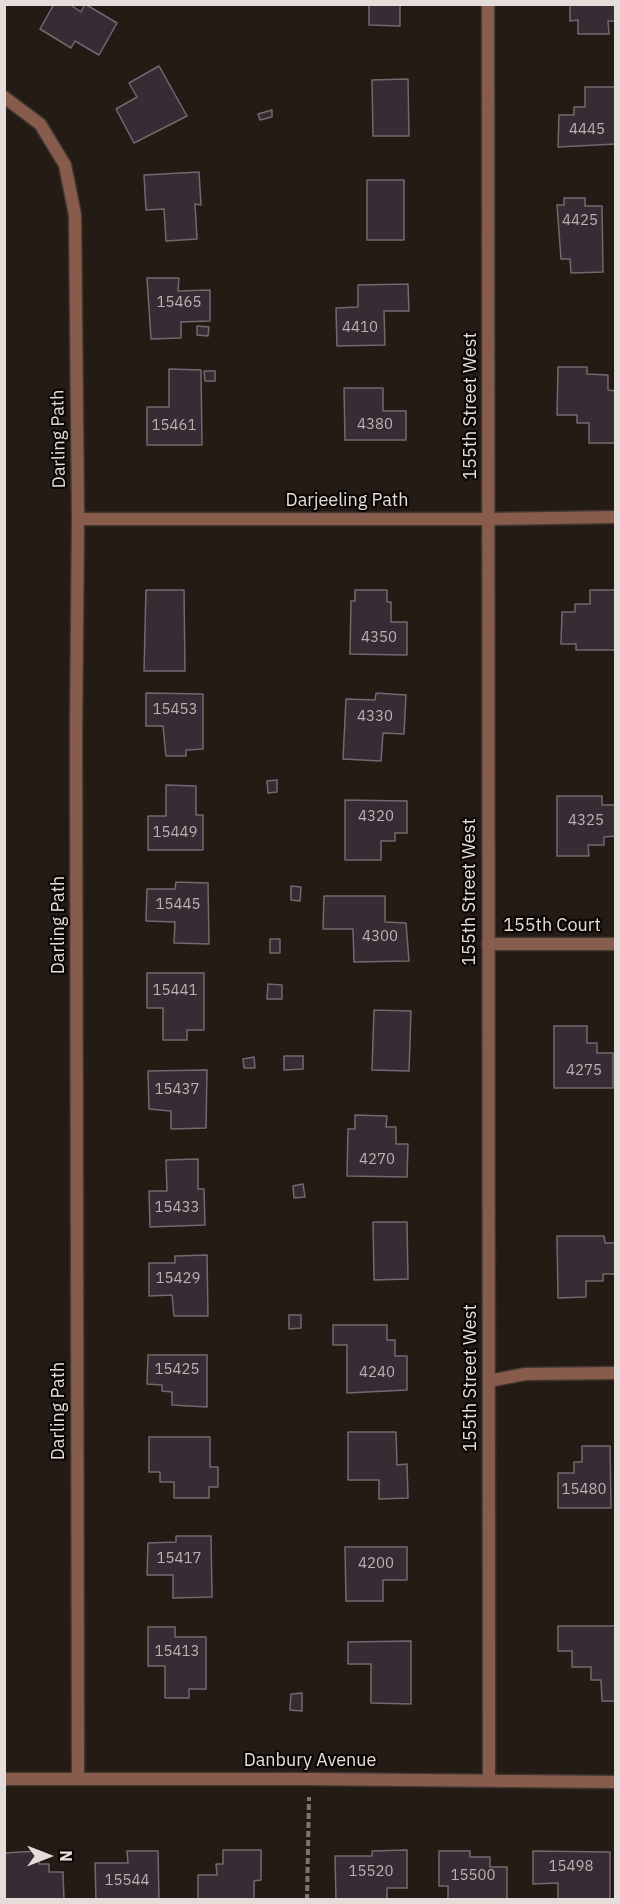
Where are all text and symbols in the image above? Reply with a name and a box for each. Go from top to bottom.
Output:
house number: 4445 [569,121,605,139]
house number: 4425 [562,212,598,230]
house number: 15465 [157,294,201,312]
house number: 4410 [342,319,378,337]
street label: 155th Street West [460,332,482,480]
street label: Darling Path [47,390,71,488]
house number: 4380 [357,416,393,434]
house number: 15461 [152,417,196,435]
street label: Darjeeling Path [286,490,408,512]
house number: 4350 [361,629,397,647]
house number: 15453 [153,701,197,719]
house number: 4330 [357,708,393,726]
house number: 4320 [358,808,394,826]
house number: 4325 [568,812,604,830]
street label: 155th Street West [459,818,481,966]
house number: 15449 [153,824,197,842]
street label: Darling Path [48,876,70,974]
house number: 15445 [156,896,200,914]
street label: 155th Court [503,915,601,937]
house number: 4300 [362,928,398,946]
house number: 15441 [153,982,197,1000]
house number: 4275 [566,1062,602,1080]
house number: 15437 [155,1081,199,1099]
house number: 4270 [359,1151,395,1169]
house number: 15433 [155,1199,199,1217]
house number: 15429 [156,1270,200,1288]
street label: 155th Street West [460,1304,482,1452]
house number: 15425 [155,1361,199,1379]
street label: Darling Path [48,1362,70,1460]
house number: 4240 [359,1364,395,1382]
house number: 15480 [562,1481,606,1499]
house number: 15417 [157,1550,201,1568]
house number: 4200 [358,1555,394,1573]
house number: 15413 [155,1643,199,1661]
street label: Danbury Avenue [244,1750,376,1772]
north arrow [18,1826,78,1886]
text: N [56,1850,76,1862]
house number: 15498 [549,1858,593,1876]
house number: 15520 [349,1863,393,1881]
house number: 15500 [451,1867,495,1885]
house number: 15544 [105,1872,149,1890]

